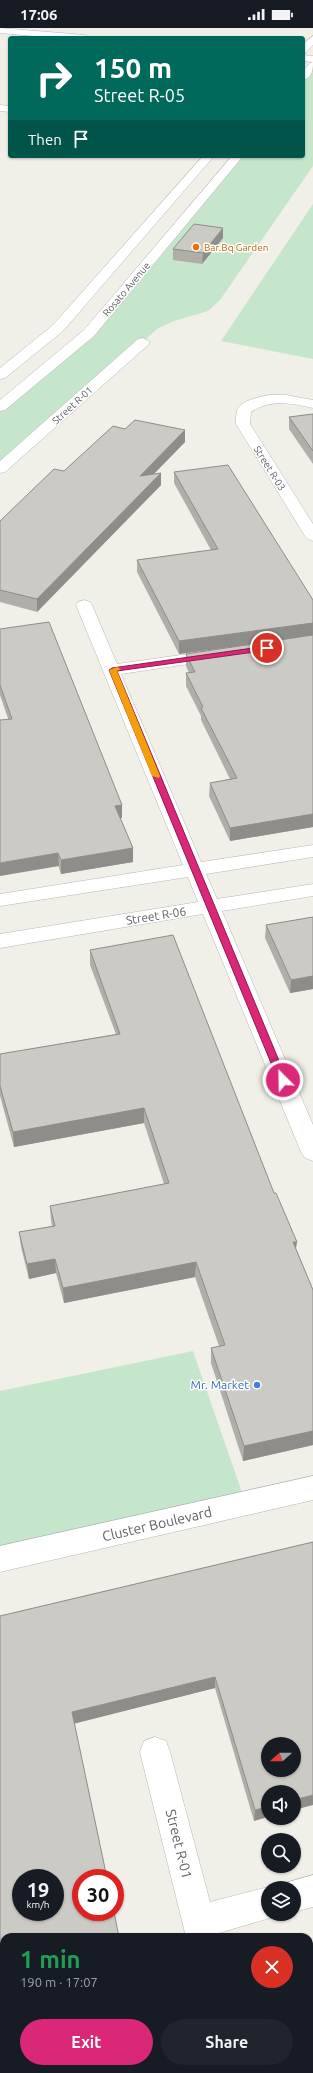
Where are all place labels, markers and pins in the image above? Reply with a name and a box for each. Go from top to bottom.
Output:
marker: Bar.Bq Garden [191,242,201,252]
place label: Bar.Bq Garden [204,242,268,253]
pin [250,631,284,665]
place label: Mr. Market [191,1378,249,1391]
marker: Mr. Market [252,1380,262,1390]

